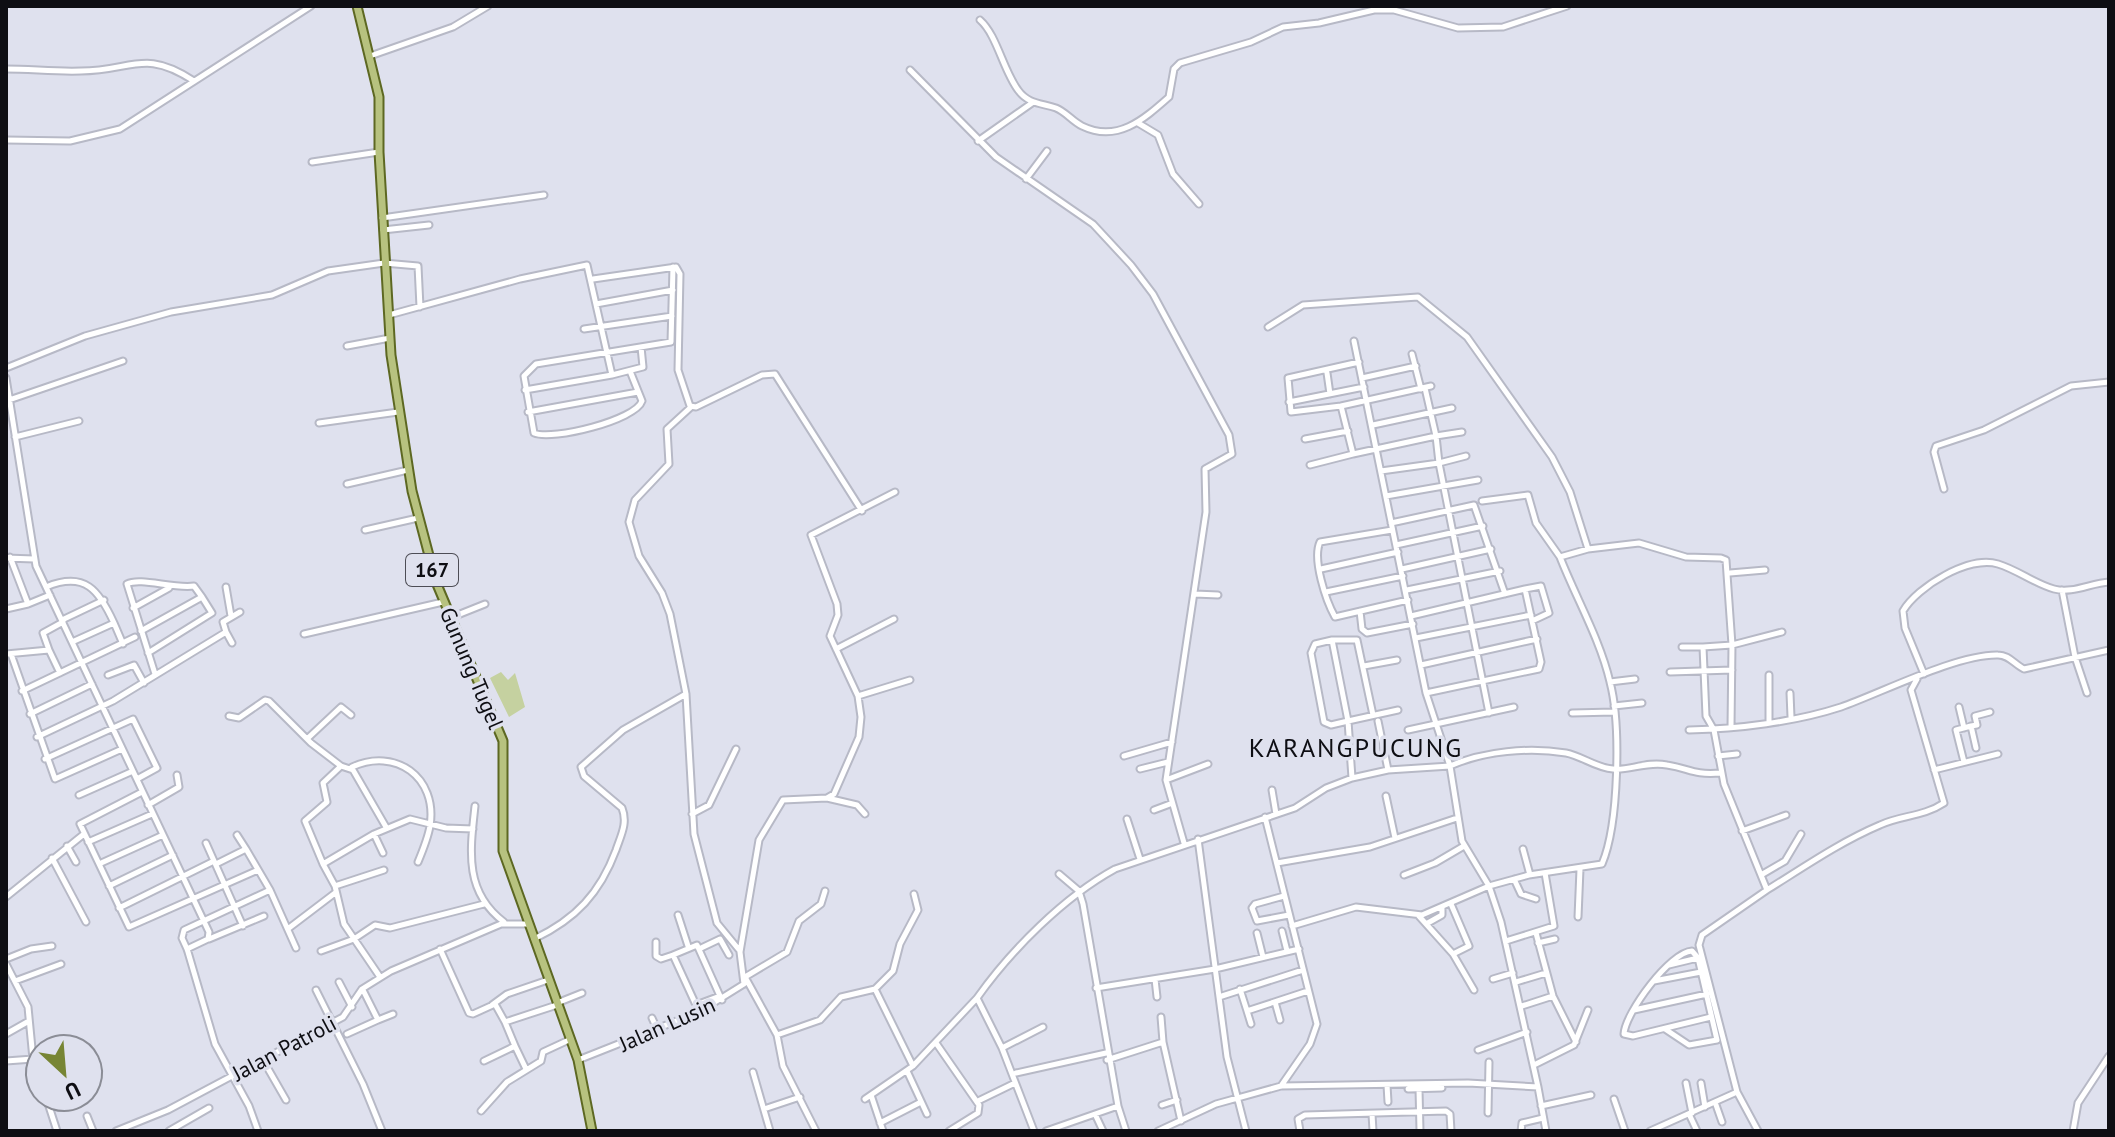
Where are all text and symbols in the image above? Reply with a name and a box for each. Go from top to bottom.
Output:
road number: 167 [406,554,458,586]
street label: Gunung Tugel [434,603,510,734]
district label: KARANGPUCUNG [1249,731,1463,764]
street label: Jalan Lusin [614,990,720,1058]
street label: Jalan Patroli [226,1009,341,1088]
north arrow [24,1033,104,1113]
text: U [60,1075,85,1107]

